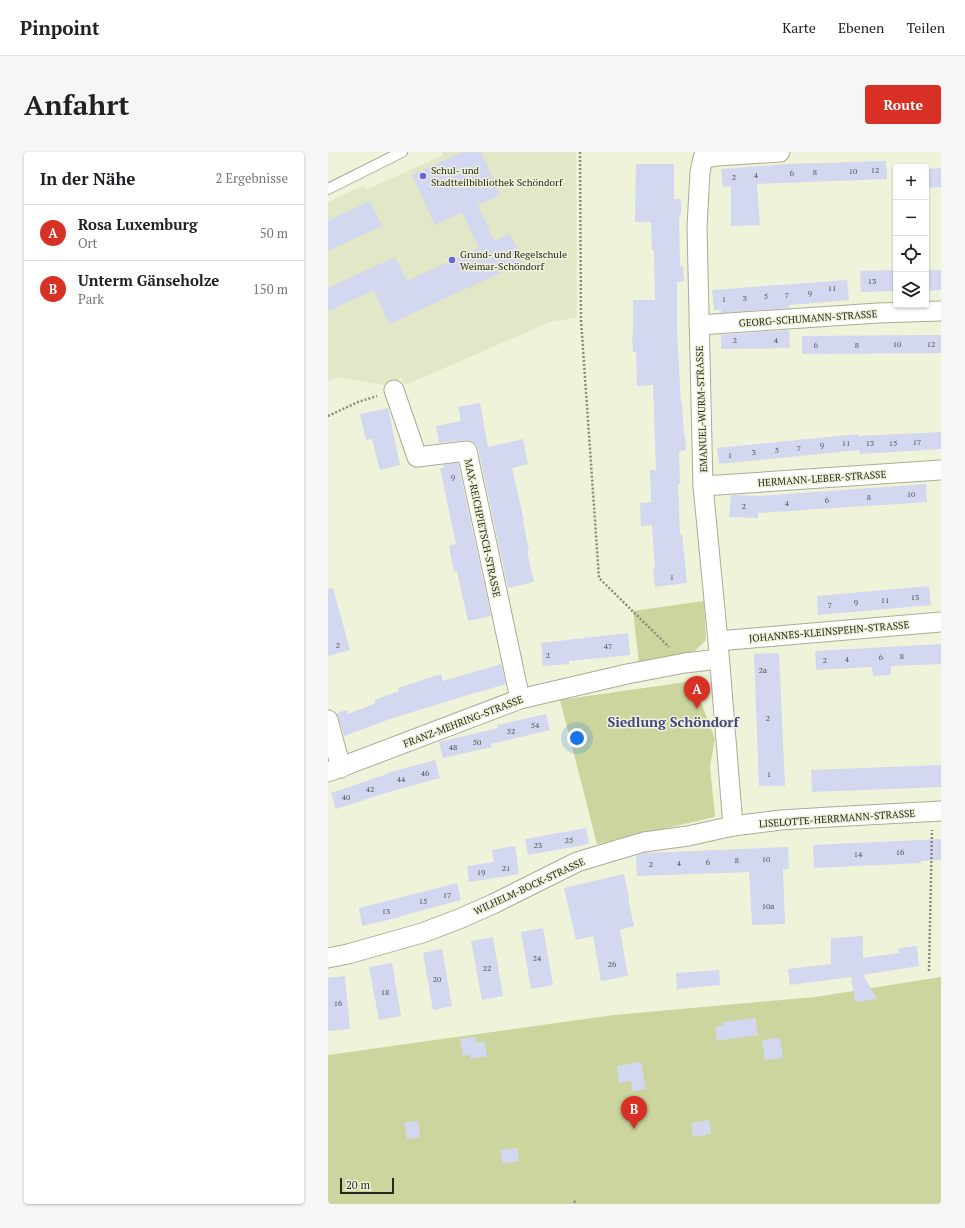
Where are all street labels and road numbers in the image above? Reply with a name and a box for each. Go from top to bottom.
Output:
street label: GEORG-SCHUMANN-STRASSE [738,307,878,330]
street label: EMANUEL-WURM-STRASSE [693,345,710,473]
street label: MAX-REICHPIETSCH-STRASSE [461,458,504,599]
street label: HERMANN-LEBER-STRASSE [757,468,887,489]
street label: JOHANNES-KLEINSPEHN-STRASSE [748,618,910,645]
street label: FRANZ-MEHRING-STRASSE [401,693,525,750]
street label: LISELOTTE-HERRMANN-STRASSE [758,807,916,830]
street label: WILHELM-BOCK-STRASSE [471,855,587,918]

